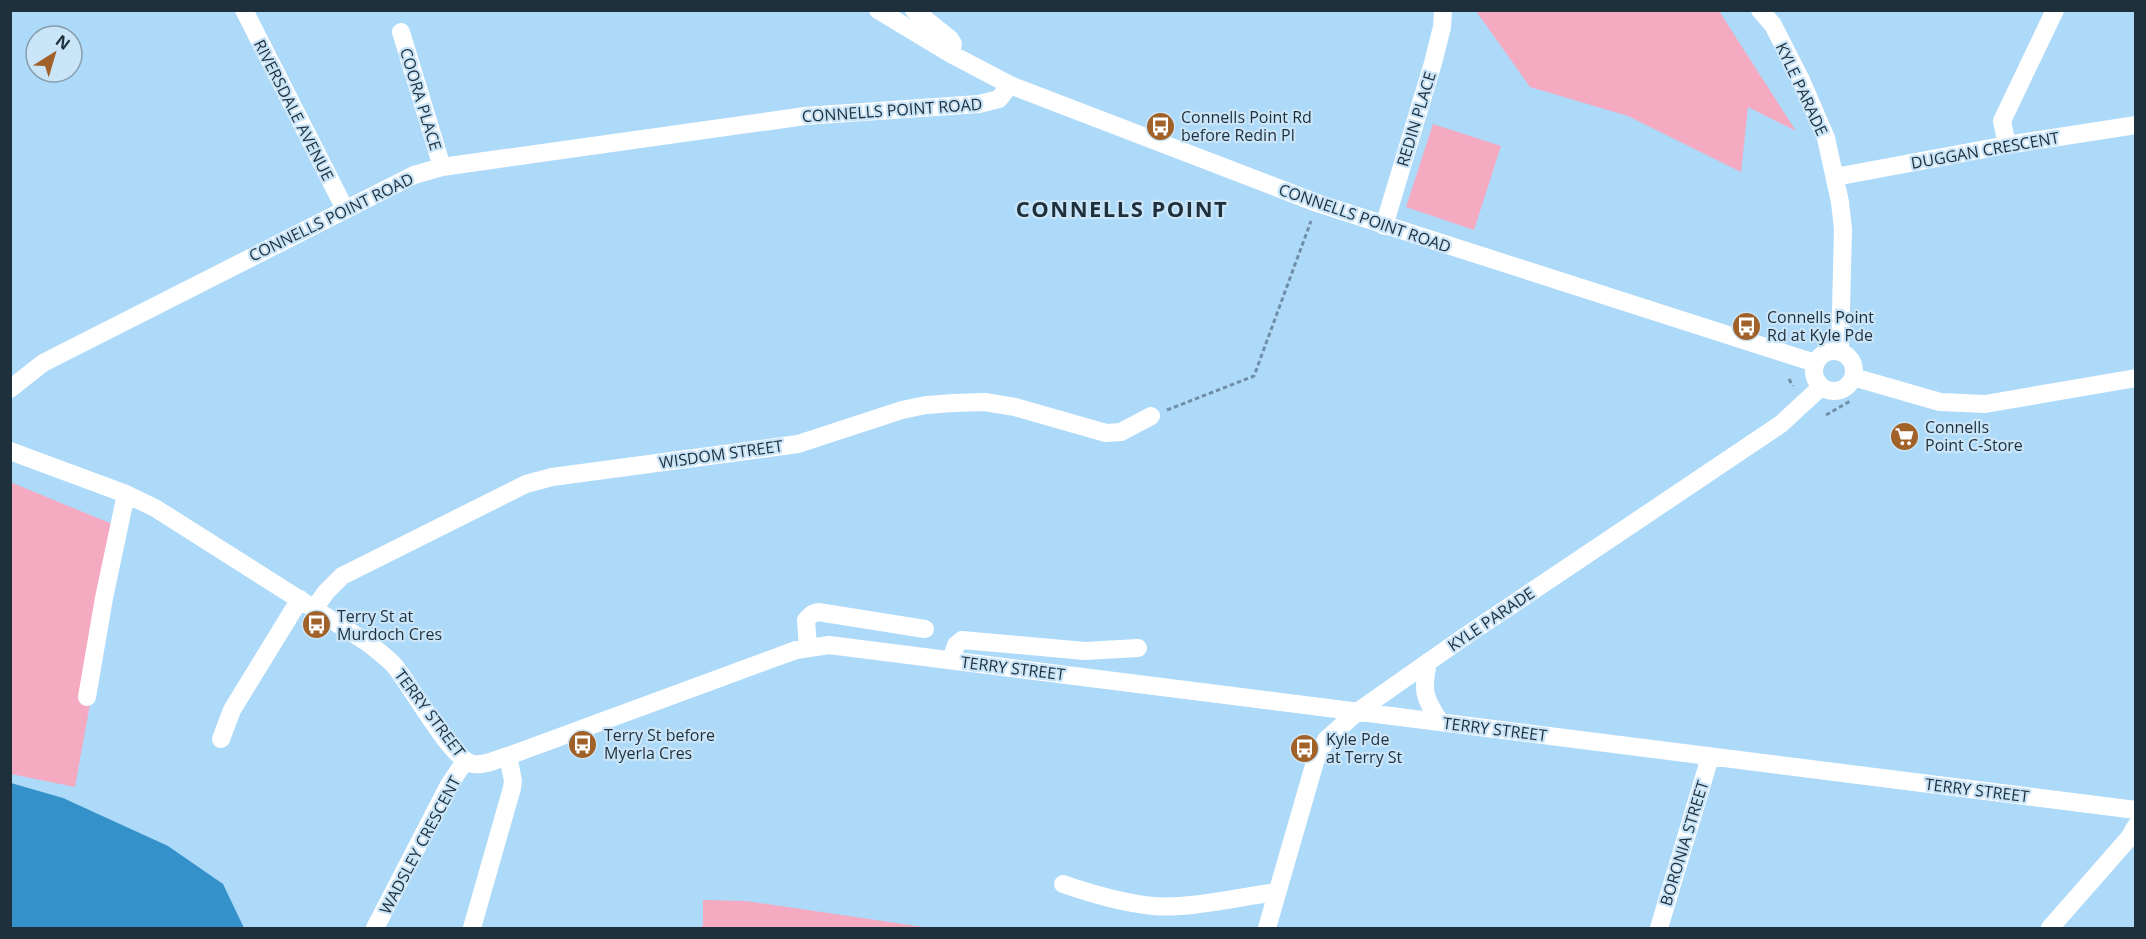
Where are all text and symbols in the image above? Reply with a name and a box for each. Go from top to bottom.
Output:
north arrow [24,24,84,84]
text: N [51,29,75,55]
street label: RIVERSDALE AVENUE [249,36,339,184]
street label: KYLE PARADE [1771,39,1833,139]
street label: COORA PLACE [395,45,447,153]
street label: REDIN PLACE [1391,69,1441,169]
street label: CONNELLS POINT ROAD [801,93,983,127]
place label: Connells Point Rd before Redin Pl [1181,106,1312,146]
bus stop icon: Connells Point Rd before Redin Pl [1144,110,1176,142]
street label: DUGGAN CRESCENT [1909,126,2061,174]
street label: CONNELLS POINT ROAD [245,167,417,267]
street label: CONNELLS POINT ROAD [1276,178,1454,258]
district label: CONNELLS POINT [1016,193,1228,223]
place label: Connells Point Rd at Kyle Pde [1767,306,1874,346]
bus stop icon: Connells Point Rd at Kyle Pde [1730,310,1762,342]
place label: Connells Point C-Store [1925,416,2023,456]
supermarket icon: Connells Point C-Store [1888,420,1920,452]
street label: WISDOM STREET [658,434,784,474]
street label: KYLE PARADE [1443,582,1539,656]
place label: Terry St at Murdoch Cres [337,605,442,645]
bus stop icon: Terry St at Murdoch Cres [300,609,332,641]
street label: TERRY STREET [960,651,1066,685]
street label: TERRY STREET [390,665,470,762]
street label: TERRY STREET [1442,712,1548,746]
place label: Terry St before Myerla Cres [604,724,715,764]
bus stop icon: Terry St before Myerla Cres [567,728,599,760]
place label: Kyle Pde at Terry St [1326,728,1403,768]
bus stop icon: Kyle Pde at Terry St [1289,732,1321,764]
street label: WADSLEY CRESCENT [374,772,466,918]
street label: TERRY STREET [1924,773,2030,807]
street label: BORONIA STREET [1654,777,1714,908]

